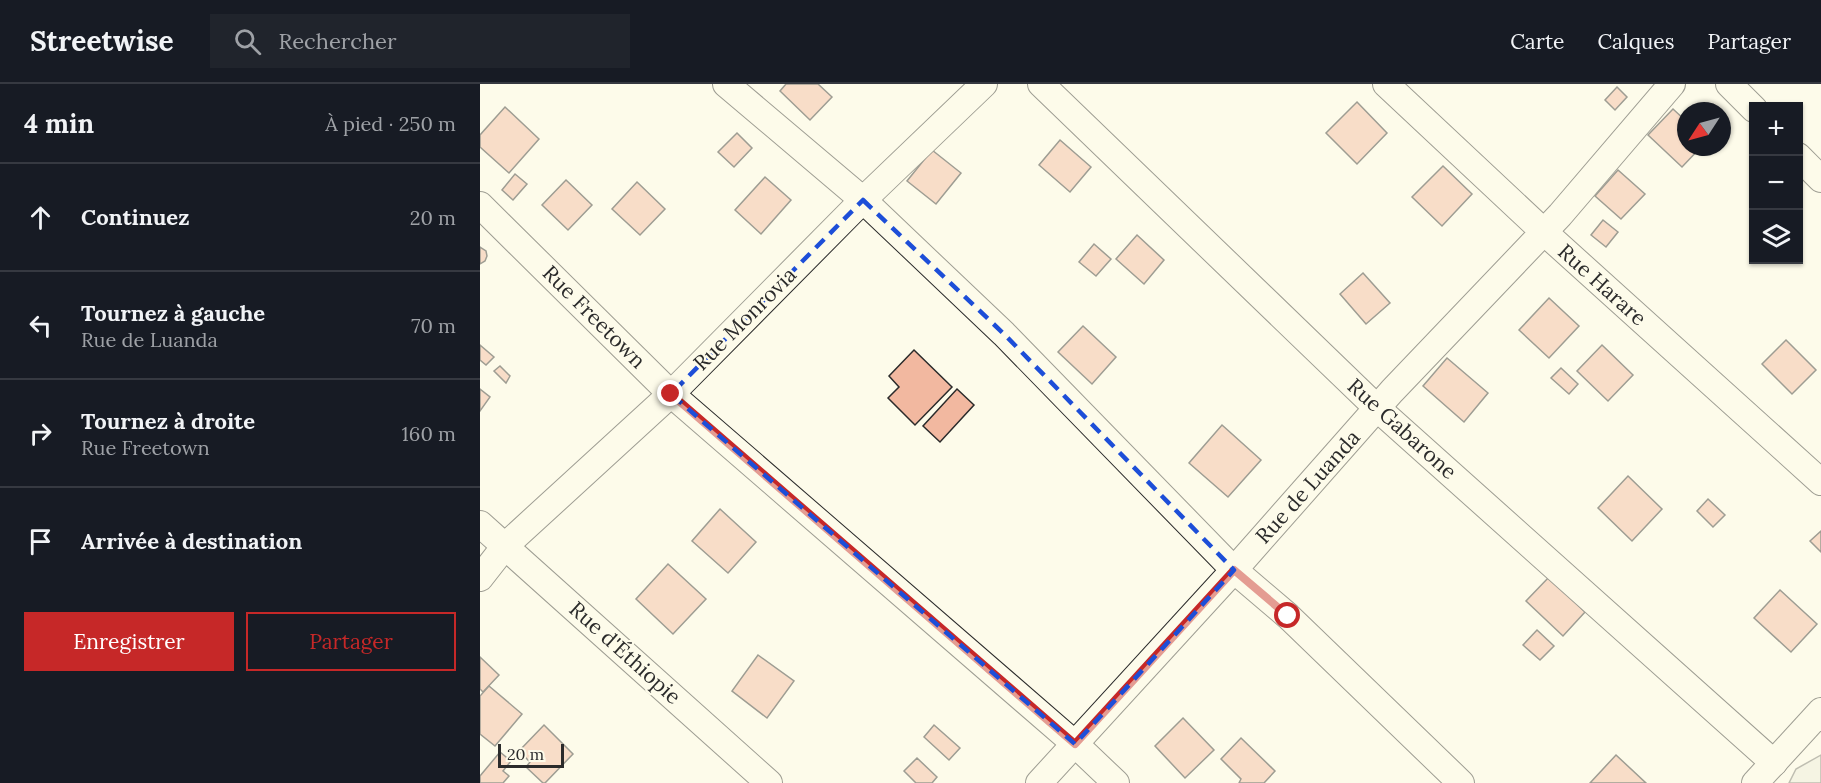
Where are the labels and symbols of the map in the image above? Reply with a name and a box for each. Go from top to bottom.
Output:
north arrow [1677,102,1731,156]
street label: Rue Harare [1553,238,1652,331]
street label: Rue Freetown [537,259,652,374]
street label: Rue Monrovia [687,261,802,376]
street label: Rue Gabarone [1342,372,1463,485]
route end [657,380,683,406]
street label: Rue de Luanda [1250,424,1366,549]
street label: Rue d'Éthiopie [564,595,687,710]
route start [1274,602,1300,628]
scale bar [498,741,564,768]

